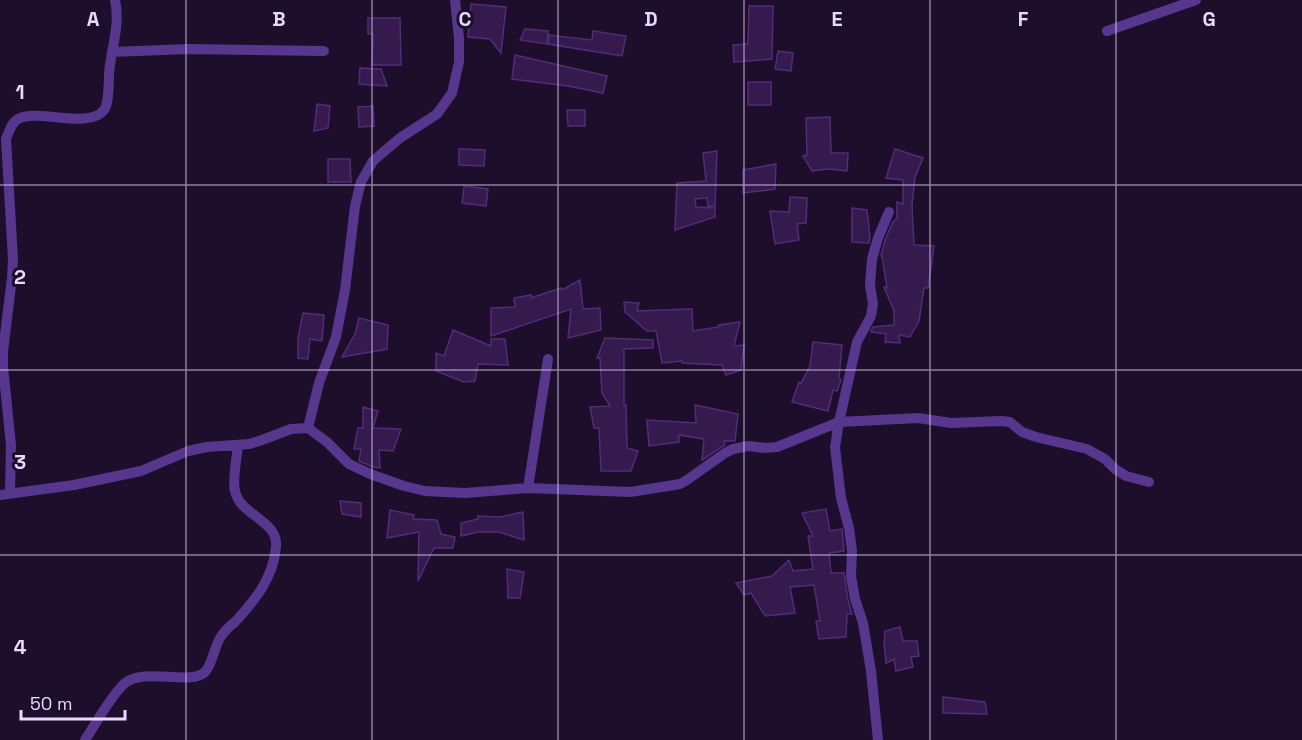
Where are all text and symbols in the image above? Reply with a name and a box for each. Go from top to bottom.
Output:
text: A [87,6,100,32]
text: B [272,6,286,32]
text: C [459,6,472,32]
text: D [644,6,658,32]
text: E [831,6,843,32]
text: F [1018,6,1029,32]
text: G [1202,6,1216,32]
text: 1 [15,79,25,105]
text: 2 [14,264,26,290]
text: 3 [14,449,26,475]
text: 4 [14,634,27,660]
scale bar [21,683,124,721]
text: 50 m [30,692,72,715]

